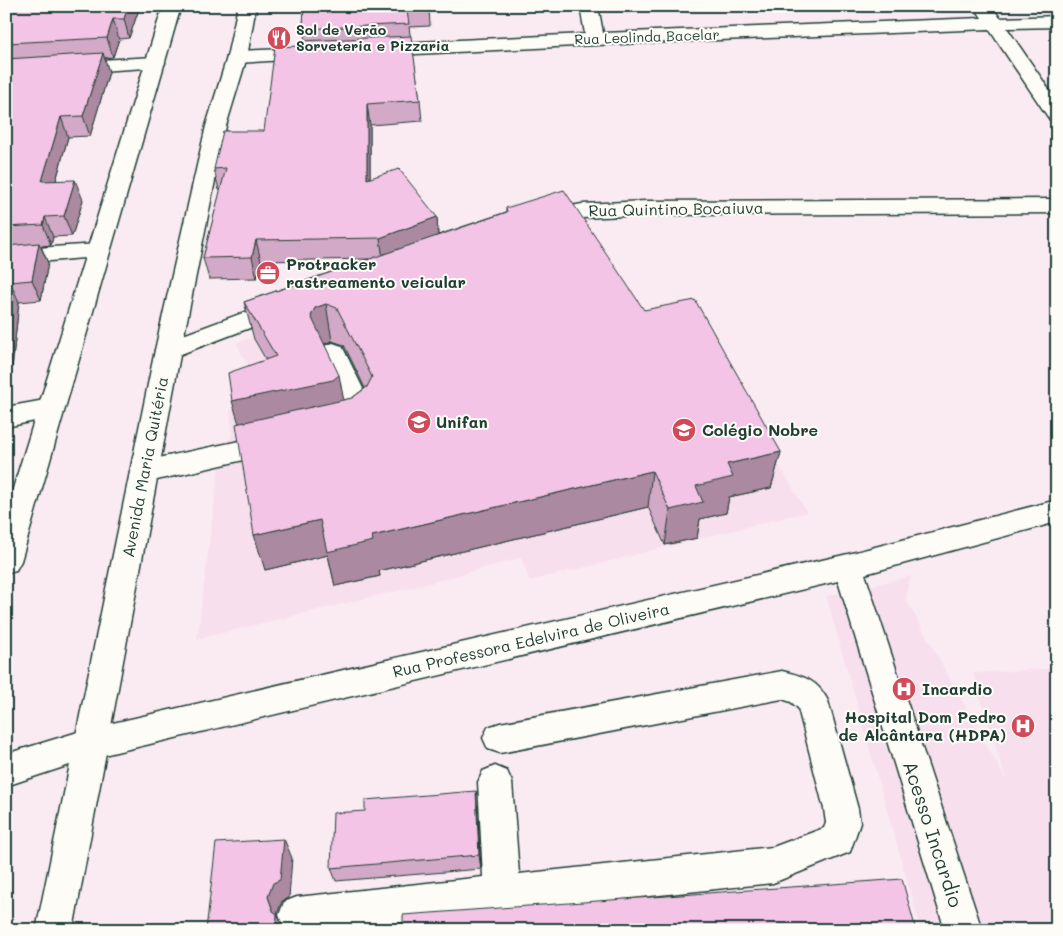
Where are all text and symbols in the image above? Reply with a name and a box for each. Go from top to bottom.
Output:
place label: Sol de Verão Sorveteria e Pizzaria [296,20,450,55]
street label: Rua Leolinda Bacelar [574,24,720,49]
restaurant icon: Sol de Verão Sorveteria e Pizzaria [266,25,292,51]
street label: Rua Quintino Bocaiuva [588,196,764,221]
place label: Protracker rastreamento veicular [286,253,466,292]
office icon: Protracker rastreamento veicular [255,260,281,286]
street label: Avenida Maria Quitéria [117,375,172,559]
school or university icon: Unifan [406,409,432,435]
place label: Unifan [436,411,488,432]
school or university icon: Colégio Nobre [671,417,697,443]
place label: Colégio Nobre [702,419,818,440]
street label: Rua Professora Edelvira de Oliveira [390,597,671,682]
hospital icon: Incardio [891,676,917,702]
place label: Incardio [922,678,993,699]
place label: Hospital Dom Pedro de Alcântara (HDPA) [838,706,1006,745]
hospital icon: Hospital Dom Pedro de Alcântara (HDPA) [1010,713,1036,739]
street label: Acesso Incardio [898,758,969,910]

